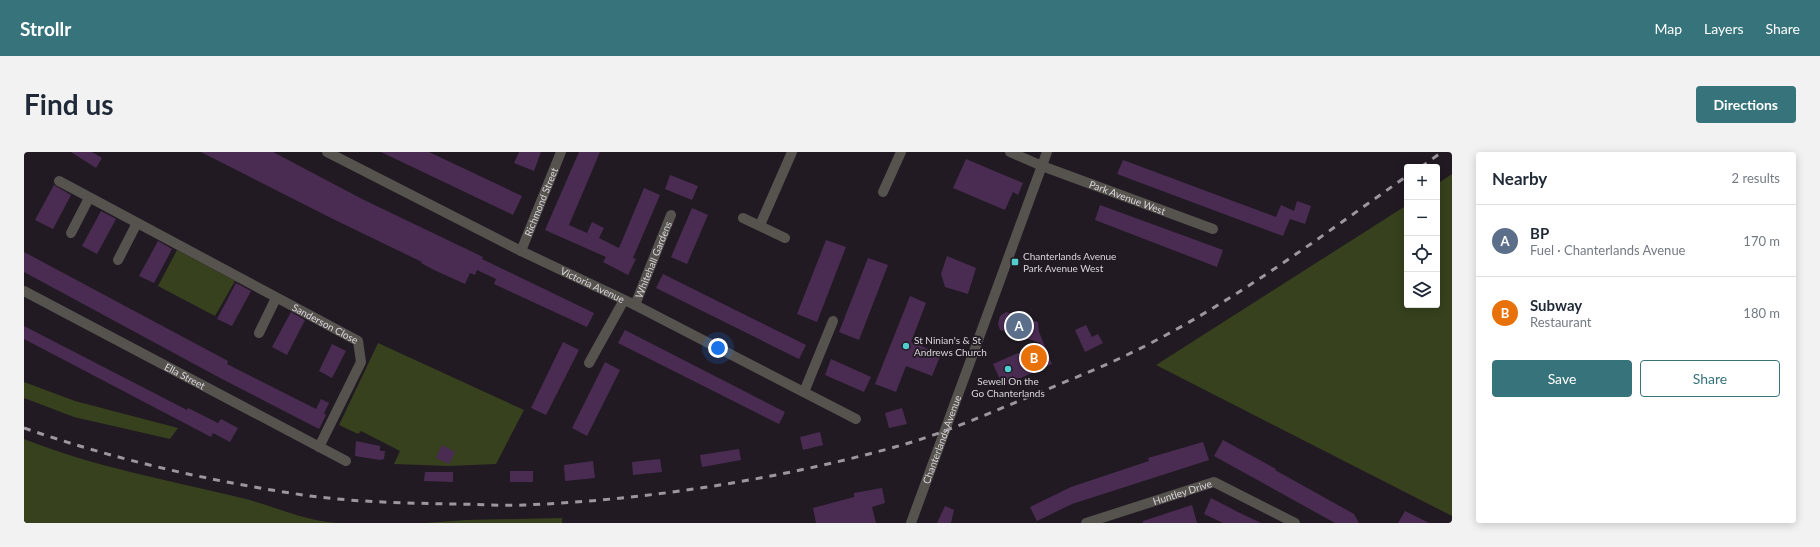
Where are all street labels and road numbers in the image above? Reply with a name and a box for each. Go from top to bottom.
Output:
street label: Richmond Street [522,165,560,238]
street label: Park Avenue West [1088,178,1168,217]
street label: Whitehall Gardens [632,219,674,300]
street label: Victoria Avenue [559,265,627,305]
street label: Sanderson Close [290,301,360,346]
street label: Ella Street [163,360,208,392]
street label: Chanterlands Avenue [920,393,963,485]
street label: Huntley Drive [1151,477,1213,507]

